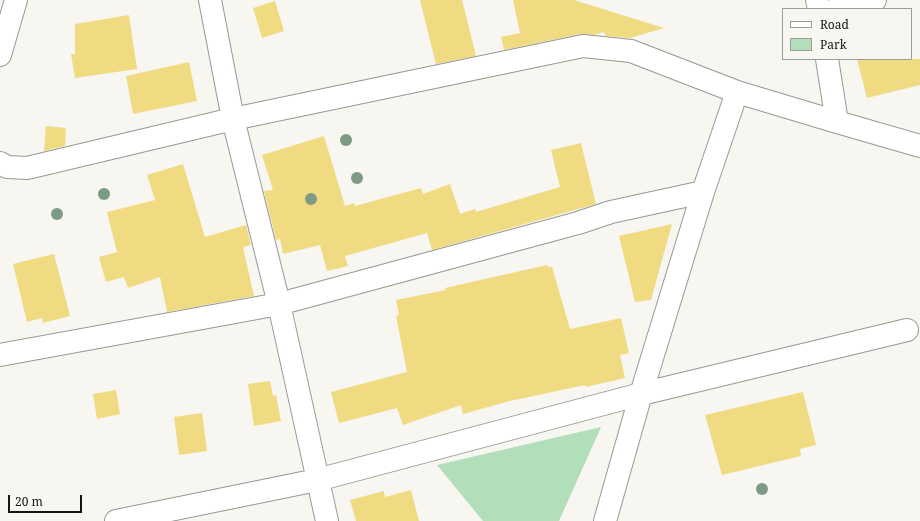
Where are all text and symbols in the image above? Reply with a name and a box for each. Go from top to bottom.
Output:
legend [782,8,912,60]
text: Road [820,16,849,33]
text: Park [820,36,847,53]
scale bar [10,487,84,513]
text: 20 m [15,493,43,510]

